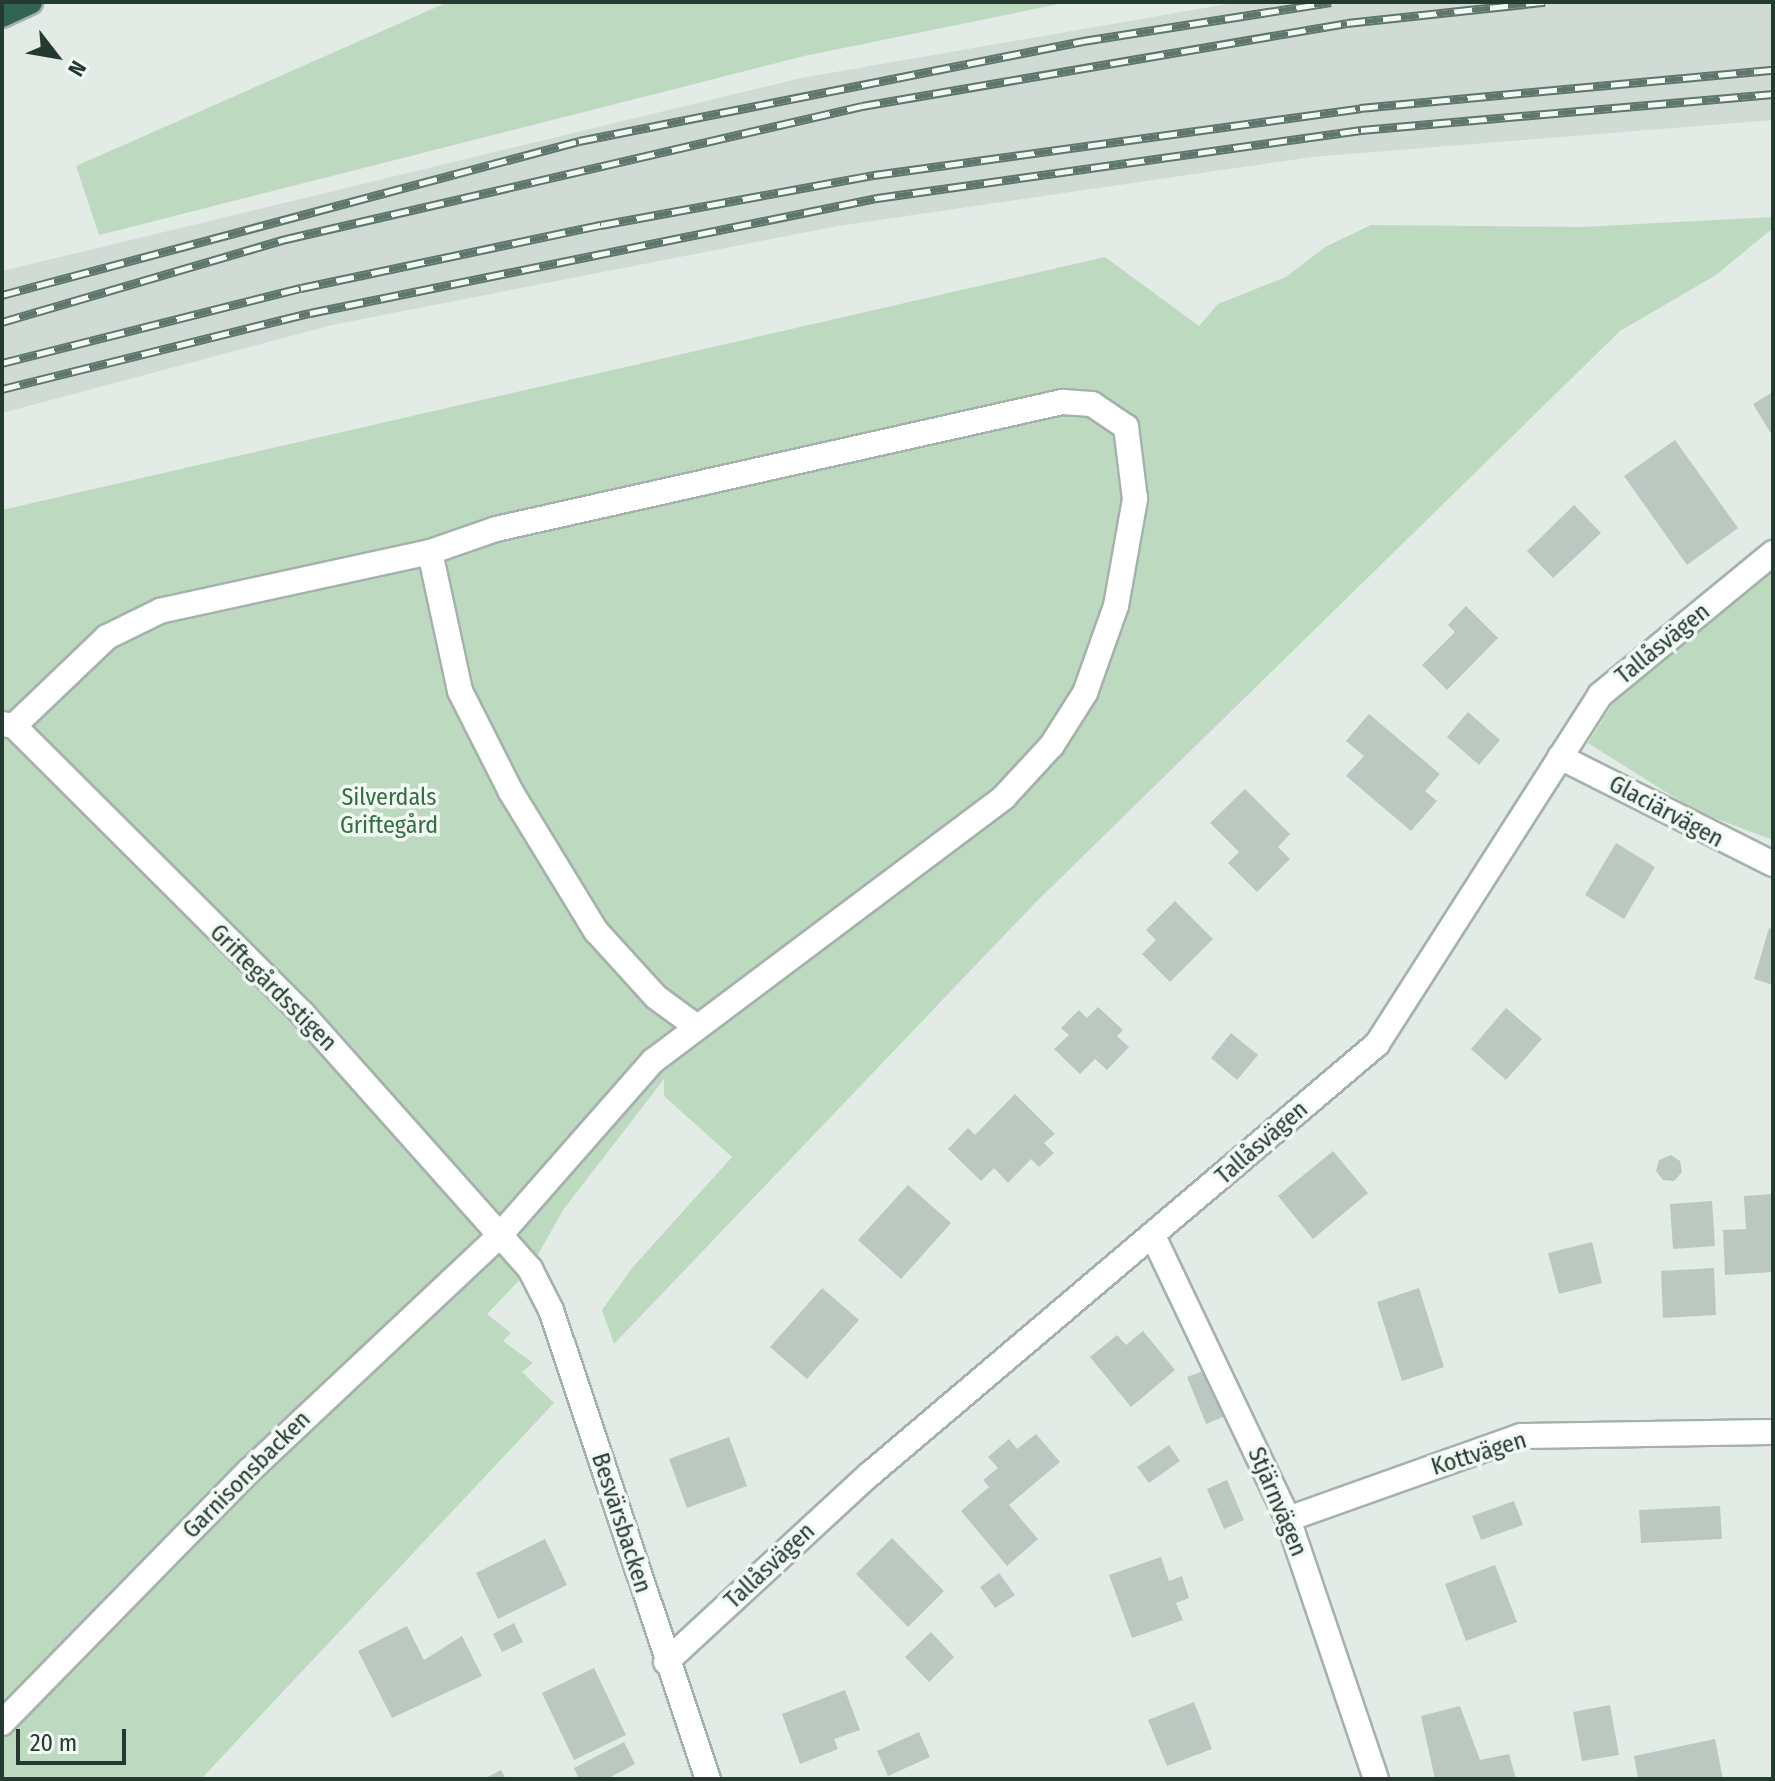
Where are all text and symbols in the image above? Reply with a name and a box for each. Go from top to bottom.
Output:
north arrow [16,16,96,96]
text: N [62,56,92,81]
street label: Tallåsvägen [1610,597,1716,691]
street label: Glaciärvägen [1604,770,1728,854]
park label: Silverdals Griftegård [340,784,438,840]
street label: Griftegårdsstigen [204,919,342,1057]
street label: Tallåsvägen [1210,1095,1314,1191]
street label: Garnisonsbacken [177,1405,317,1545]
street label: Kottvägen [1428,1426,1530,1482]
street label: Stjärnvägen [1241,1443,1313,1561]
street label: Besvärsbacken [585,1449,657,1597]
street label: Tallåsvägen [719,1517,821,1615]
scale bar [20,1713,130,1763]
text: 20 m [30,1729,77,1757]

